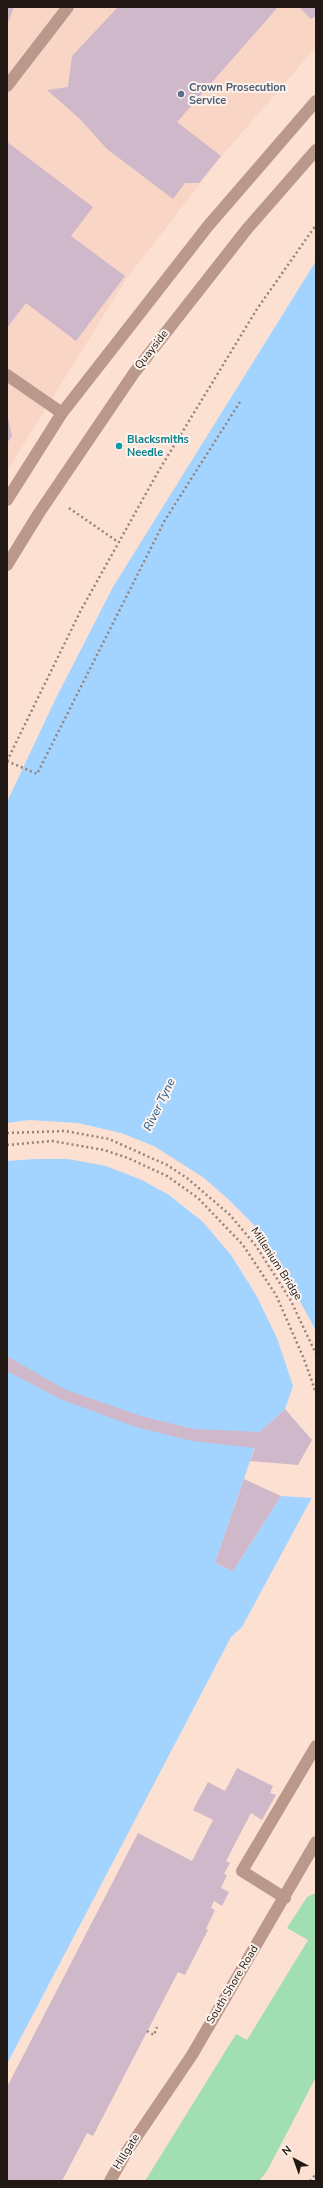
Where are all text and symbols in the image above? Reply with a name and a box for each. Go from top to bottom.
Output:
place label: Crown Prosecution Service [189,81,286,107]
marker: Crown Prosecution Service [176,89,186,99]
street label: Quayside [133,328,171,372]
place label: Blacksmiths Needle [127,433,189,459]
marker: Blacksmiths Needle [114,441,124,451]
water label: River Tyne [141,1076,179,1134]
street label: Millenium Bridge [248,1225,304,1303]
street label: South Shore Road [204,1943,262,2027]
street label: Hillgate [111,2132,143,2172]
north arrow [275,2140,315,2180]
text: N [279,2142,295,2159]

